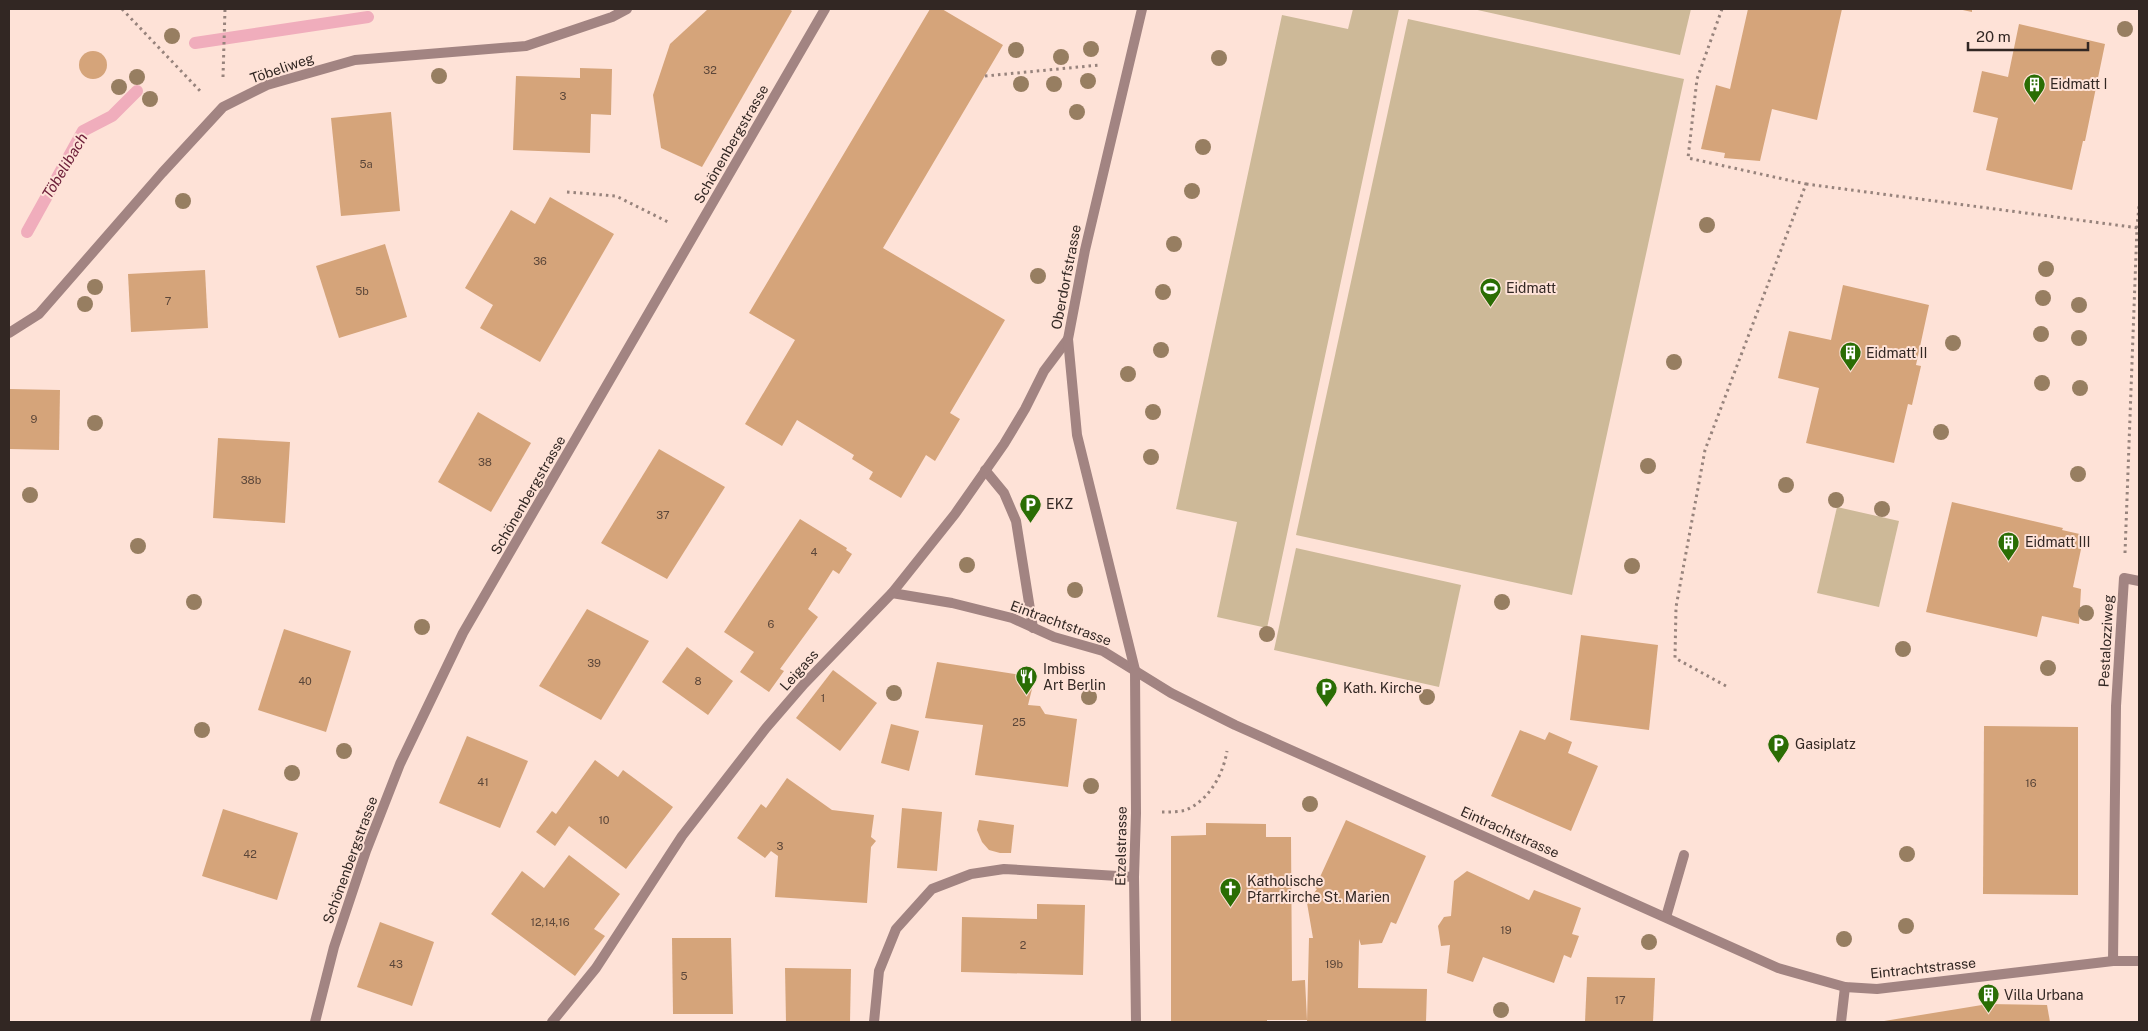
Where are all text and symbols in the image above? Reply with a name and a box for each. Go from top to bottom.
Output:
scale bar [1968,20,2088,52]
text: 20 m [1976,28,2011,45]
street label: Töbeliweg [248,50,316,86]
house number: 32 [703,64,717,76]
building icon: Eidmatt I [2022,72,2046,103]
place label: Eidmatt I [2050,76,2108,92]
street label: Schönenbergstrasse [690,82,772,206]
house number: 3 [560,90,567,102]
water label: Töbelibach [38,130,91,202]
house number: 5a [359,158,373,170]
street label: Oberdorfstrasse [1048,223,1084,331]
house number: 36 [533,255,547,267]
sports icon: Eidmatt [1478,276,1502,307]
place label: Eidmatt [1506,280,1556,296]
house number: 5b [355,285,369,297]
house number: 7 [165,295,172,307]
building icon: Eidmatt II [1838,341,1862,372]
place label: Eidmatt II [1866,345,1927,361]
house number: 9 [31,413,38,425]
street label: Schönenbergstrasse [487,433,569,557]
house number: 38 [478,456,492,468]
house number: 38b [241,474,262,486]
parking icon: EKZ [1018,492,1042,523]
place label: EKZ [1046,496,1073,512]
house number: 37 [656,509,670,521]
building icon: Eidmatt III [1997,530,2021,561]
place label: Eidmatt III [2025,534,2090,550]
house number: 4 [811,546,818,558]
street label: Pestalozziweg [2096,594,2116,688]
street label: Eintrachtstrasse [1008,597,1114,649]
house number: 6 [768,618,775,630]
street label: Leigass [776,646,822,694]
house number: 39 [587,657,601,669]
place label: Imbiss Art Berlin [1043,661,1106,693]
restaurant icon: Imbiss Art Berlin [1015,665,1039,696]
house number: 40 [298,675,312,687]
house number: 8 [694,675,702,687]
parking icon: Kath. Kirche [1315,676,1339,707]
place label: Kath. Kirche [1343,680,1422,696]
house number: 1 [821,692,825,704]
house number: 25 [1012,716,1026,728]
parking icon: Gasiplatz [1767,732,1791,763]
place label: Gasiplatz [1795,736,1856,752]
house number: 41 [477,776,489,788]
house number: 16 [2025,777,2037,789]
street label: Schönenbergstrasse [320,794,381,926]
street label: Eintrachtstrasse [1458,803,1562,861]
street label: Etzelstrasse [1112,806,1130,886]
house number: 10 [598,814,610,826]
house number: 3 [777,840,784,852]
house number: 42 [243,848,257,860]
place label: Katholische Pfarrkirche St. Marien [1247,873,1390,905]
church icon: Katholische Pfarrkirche St. Marien [1219,877,1243,908]
house number: 12,14,16 [530,916,570,928]
house number: 19 [1500,924,1512,936]
house number: 2 [1020,939,1027,951]
street label: Eintrachtstrasse [1869,954,1977,982]
house number: 43 [389,958,403,970]
house number: 19b [1325,958,1343,970]
house number: 5 [680,970,688,982]
building icon: Villa Urbana [1976,983,2000,1014]
place label: Villa Urbana [2004,987,2083,1003]
house number: 17 [1614,994,1626,1006]

